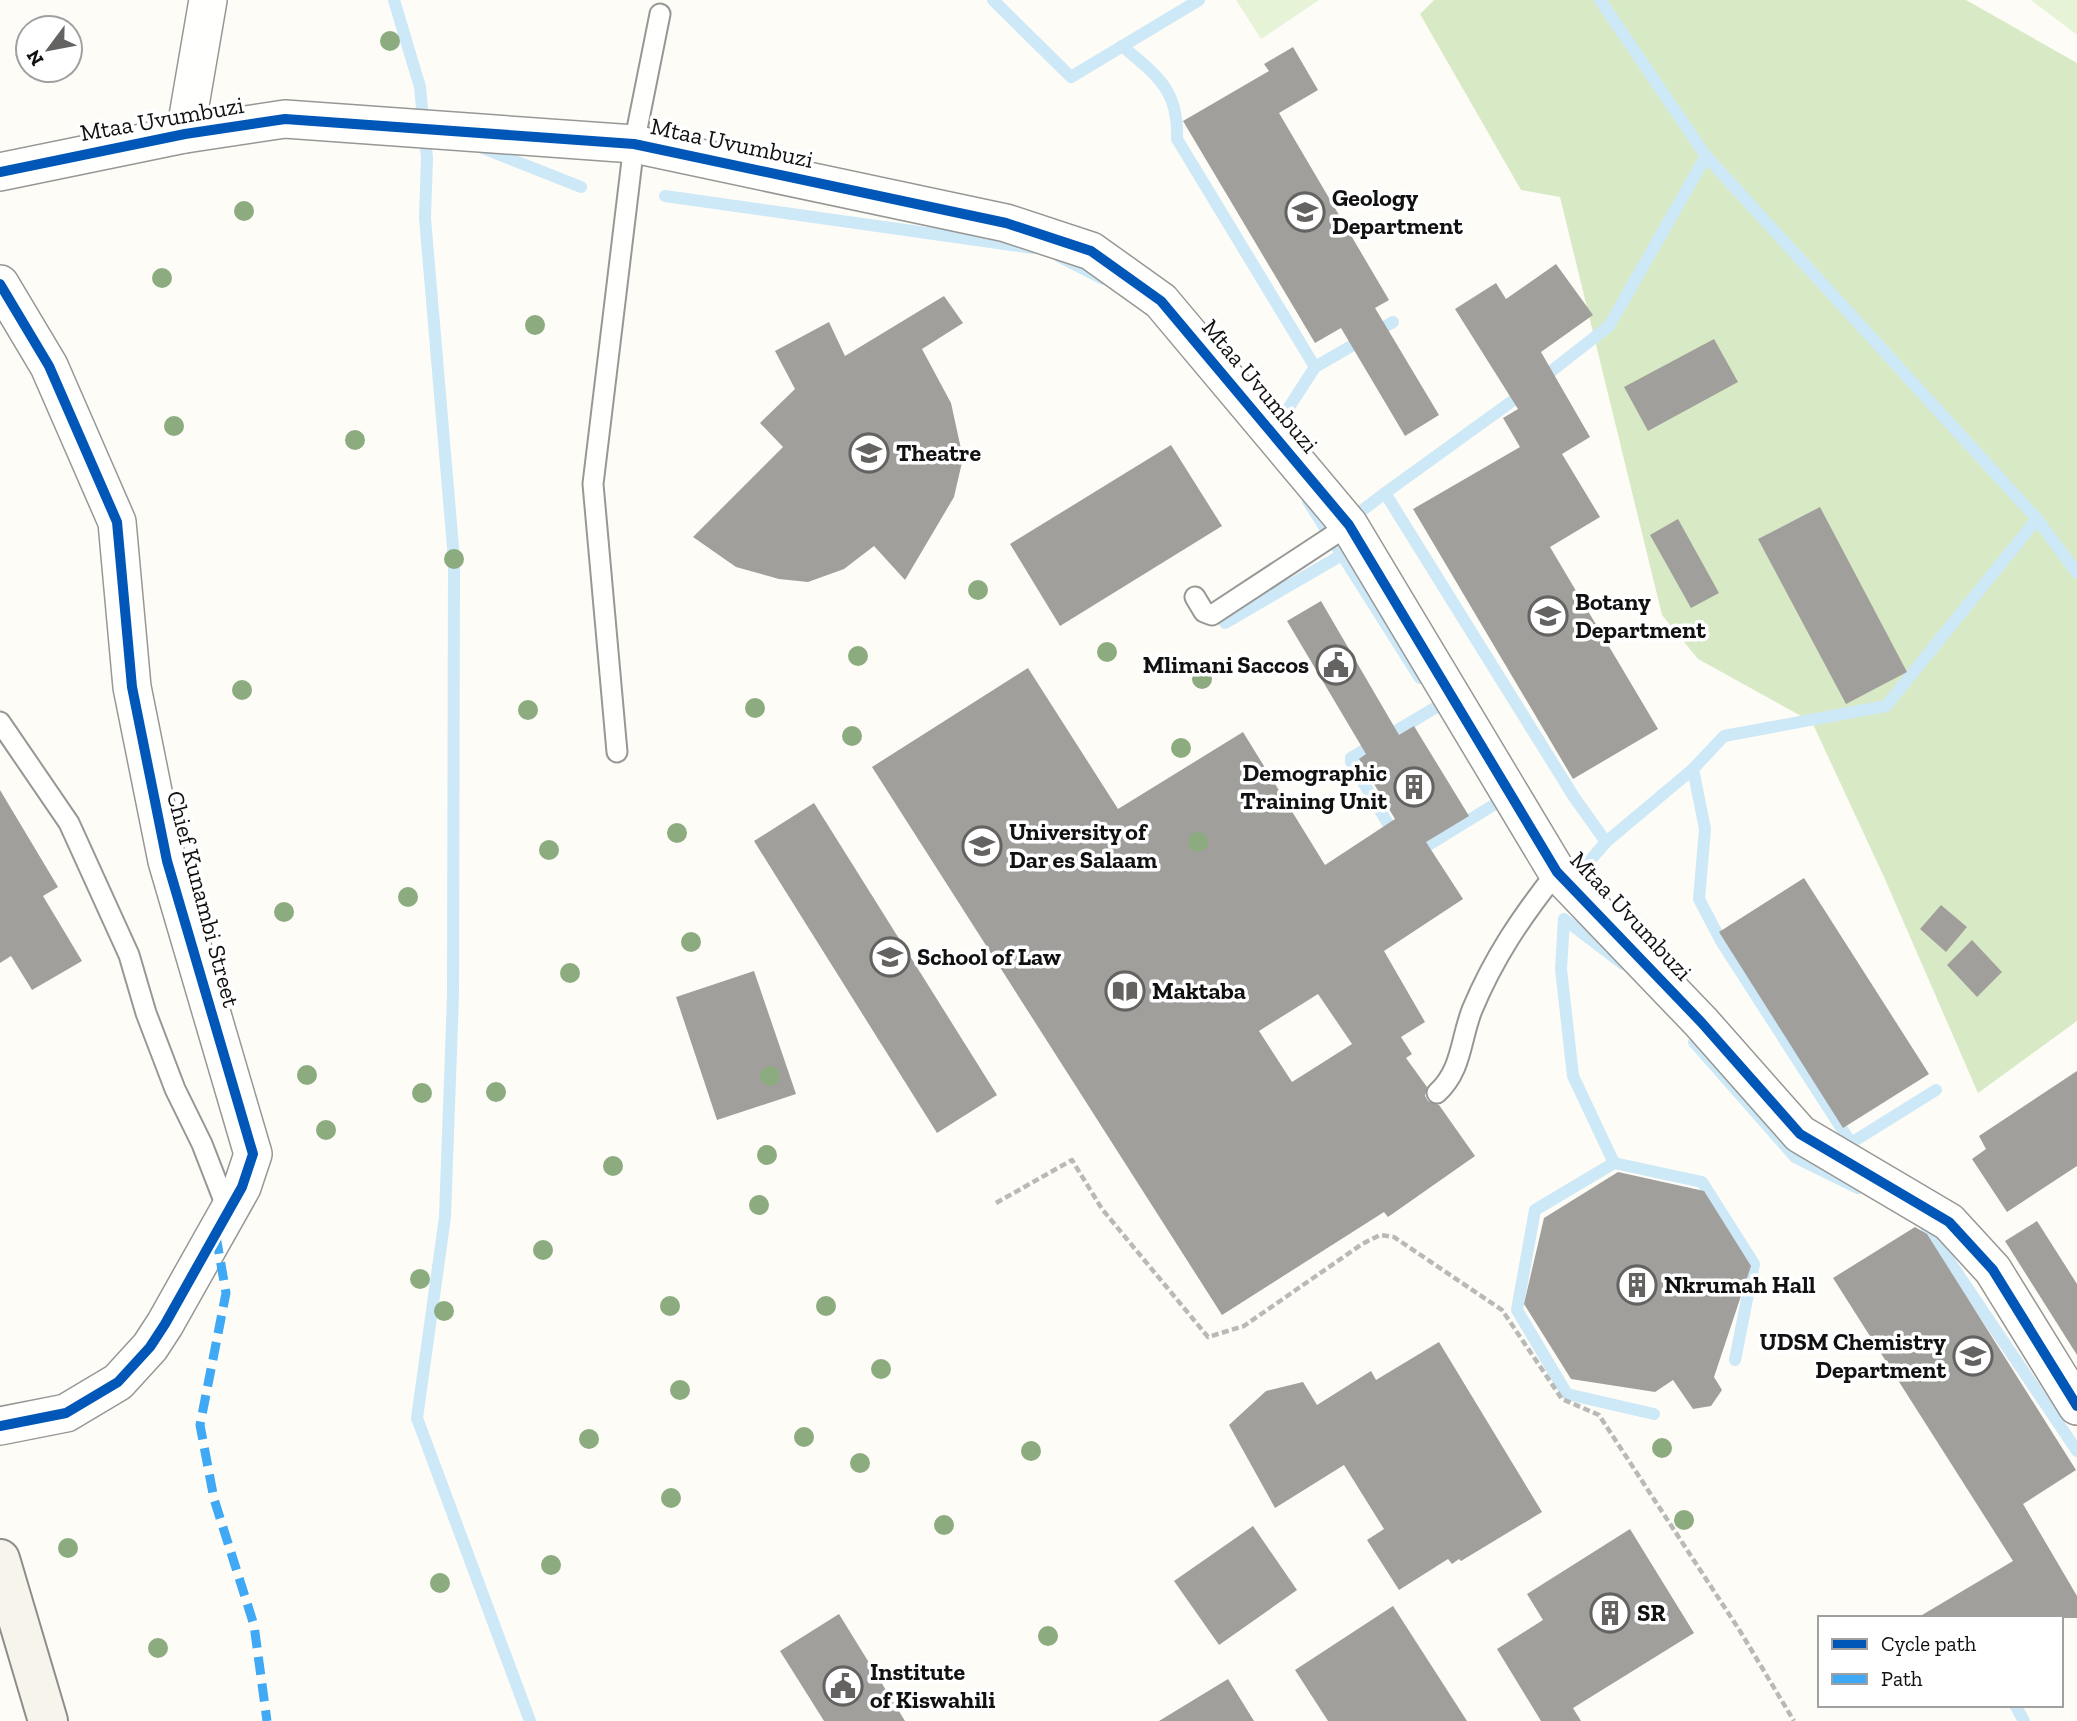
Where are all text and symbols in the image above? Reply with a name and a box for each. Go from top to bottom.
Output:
north arrow [14,14,84,84]
text: N [21,46,49,70]
street label: Mtaa Uvumbuzi [78,90,246,147]
street label: Mtaa Uvumbuzi [648,111,816,174]
place label: Geology Department [1332,183,1463,240]
school or university icon: Geology Department [1284,191,1326,233]
street label: Mtaa Uvumbuzi [1196,313,1325,459]
school or university icon: Theatre [848,432,890,474]
place label: Theatre [896,438,981,467]
place label: Botany Department [1575,587,1706,644]
school or university icon: Botany Department [1527,595,1569,637]
public building icon: Mlimani Saccos [1315,644,1357,686]
place label: Mlimani Saccos [1143,650,1309,679]
place label: Demographic Training Unit [1240,758,1387,815]
building icon: Demographic Training Unit [1393,766,1435,808]
street label: Chief Kunambi Street [161,787,246,1010]
place label: University of Dar es Salaam [1009,817,1157,874]
school or university icon: University of Dar es Salaam [961,825,1003,867]
street label: Mtaa Uvumbuzi [1564,845,1699,986]
school or university icon: School of Law [869,936,911,978]
place label: School of Law [917,942,1062,971]
library icon: Maktaba [1104,970,1146,1012]
place label: Maktaba [1152,976,1246,1005]
building icon: Nkrumah Hall [1616,1264,1658,1306]
place label: Nkrumah Hall [1664,1270,1816,1299]
place label: UDSM Chemistry Department [1759,1327,1946,1384]
school or university icon: UDSM Chemistry Department [1952,1335,1994,1377]
building icon: SR [1589,1592,1631,1634]
place label: SR [1637,1598,1666,1627]
legend [1818,1616,2063,1707]
text: Cycle path [1881,1631,1976,1656]
place label: Institute of Kiswahili [870,1657,995,1714]
public building icon: Institute of Kiswahili [822,1665,864,1707]
text: Path [1881,1666,1923,1691]

